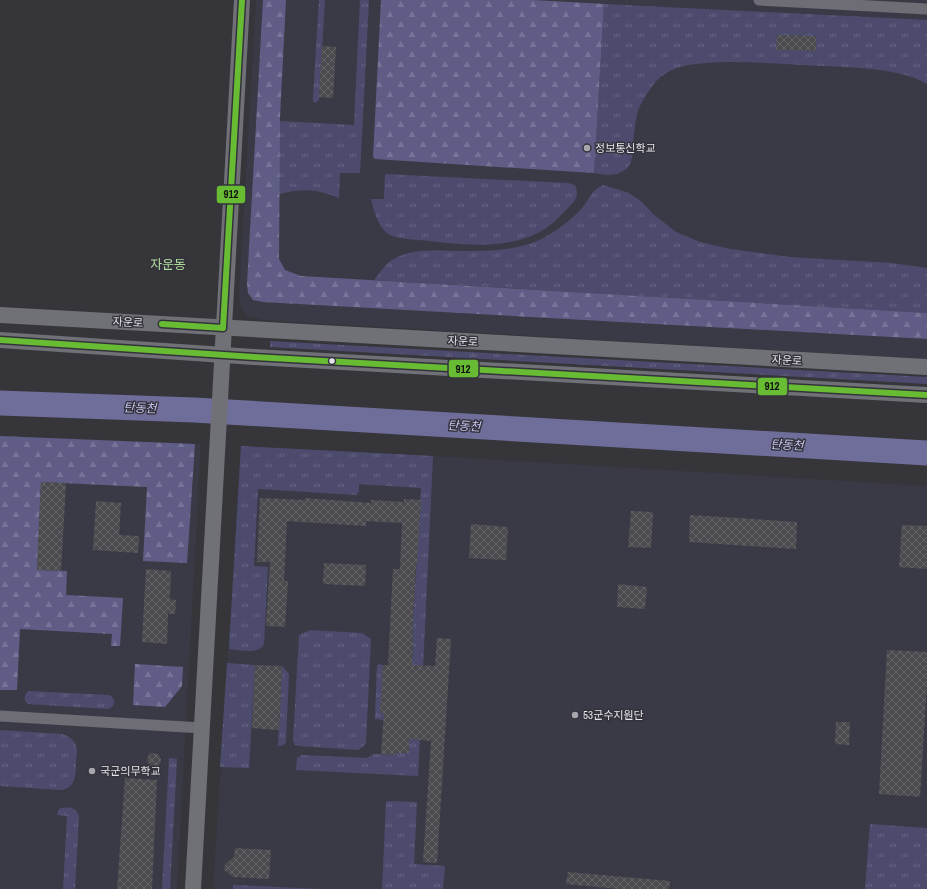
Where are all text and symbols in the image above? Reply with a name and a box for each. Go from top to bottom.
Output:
place label: 정보통신학교 [595,141,656,155]
marker: 정보통신학교 [582,143,592,153]
line badge: 912 [216,185,246,204]
text: 912 [223,187,239,201]
district label: 자운동 [150,256,186,273]
street label: 자운로 [112,314,144,330]
street label: 자운로 [447,333,479,349]
street label: 자운로 [771,352,803,368]
unlabelled marker [327,356,337,366]
line badge: 912 [448,359,479,378]
text: 912 [455,362,471,376]
line badge: 912 [757,377,788,396]
text: 912 [764,379,780,393]
water label: 탄동천 [123,399,159,417]
water label: 탄동천 [447,417,483,435]
water label: 탄동천 [770,436,806,454]
place label: 53군수지원단 [583,708,644,722]
marker: 53군수지원단 [570,710,580,720]
place label: 국군의무학교 [100,764,161,778]
marker: 국군의무학교 [87,766,97,776]

